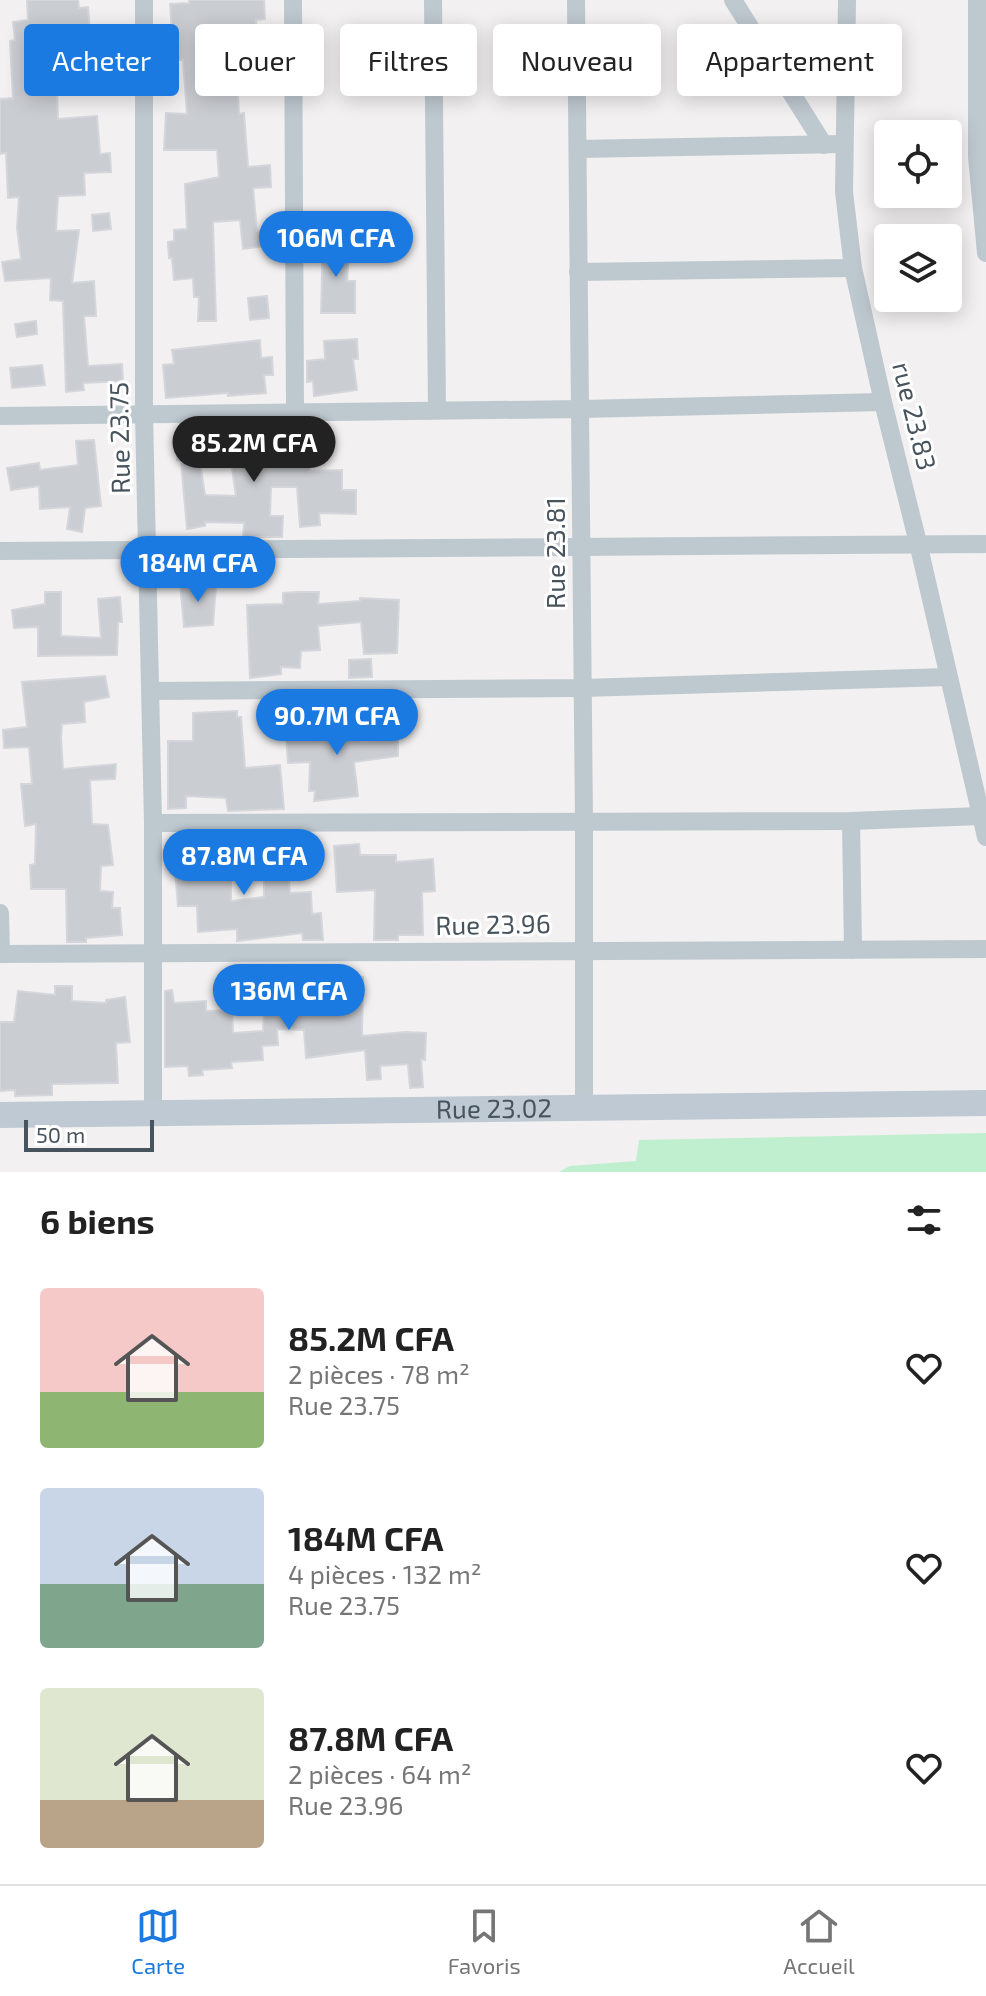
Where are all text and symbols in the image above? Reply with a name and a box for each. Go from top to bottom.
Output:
chip: Acheter [24,24,179,96]
chip: Louer [195,24,324,96]
chip: Filtres [340,24,477,96]
chip: Nouveau [493,24,661,96]
chip: Appartement [677,24,902,96]
map controls [874,120,962,312]
button: locate [874,120,962,208]
pin: 106M CFA [253,211,419,279]
text: 106M CFA [277,221,395,252]
button: layers [874,224,962,312]
street label: rue 23.83 [887,358,944,473]
street label: Rue 23.75 [102,382,135,494]
pin: 85.2M CFA [162,416,346,484]
text: 85.2M CFA [191,426,317,457]
street label: Rue 23.81 [539,497,570,609]
pin: 184M CFA [115,536,281,604]
text: 184M CFA [139,546,257,577]
pin: 90.7M CFA [245,689,429,757]
text: 90.7M CFA [274,699,400,730]
pin: 87.8M CFA [152,829,336,897]
text: 87.8M CFA [181,839,307,870]
street label: Rue 23.96 [435,907,551,940]
pin: 136M CFA [206,964,372,1032]
text: 136M CFA [231,974,347,1005]
street label: Rue 23.02 [436,1091,552,1124]
scale bar [24,1116,154,1152]
text: 50 m [36,1121,85,1147]
icon: filters [902,1198,946,1242]
text: 6 biens [40,1200,155,1241]
text: 85.2M CFA [288,1317,454,1358]
icon: home [104,1320,200,1416]
icon: heart [902,1346,946,1390]
text: 2 pièces · 78 m² [288,1358,470,1389]
text: Rue 23.75 [288,1389,400,1420]
text: 184M CFA [288,1517,444,1558]
icon: home [104,1520,200,1616]
icon: heart [902,1546,946,1590]
text: 4 pièces · 132 m² [288,1558,481,1589]
text: Rue 23.75 [288,1589,400,1620]
text: 87.8M CFA [288,1717,453,1758]
icon: home [104,1720,200,1816]
icon: heart [902,1746,946,1790]
text: 2 pièces · 64 m² [288,1758,472,1789]
text: Rue 23.96 [288,1789,403,1820]
tab: Carte [131,1904,185,1978]
tab: Favoris [448,1904,521,1978]
tab: Accueil [783,1904,855,1978]

